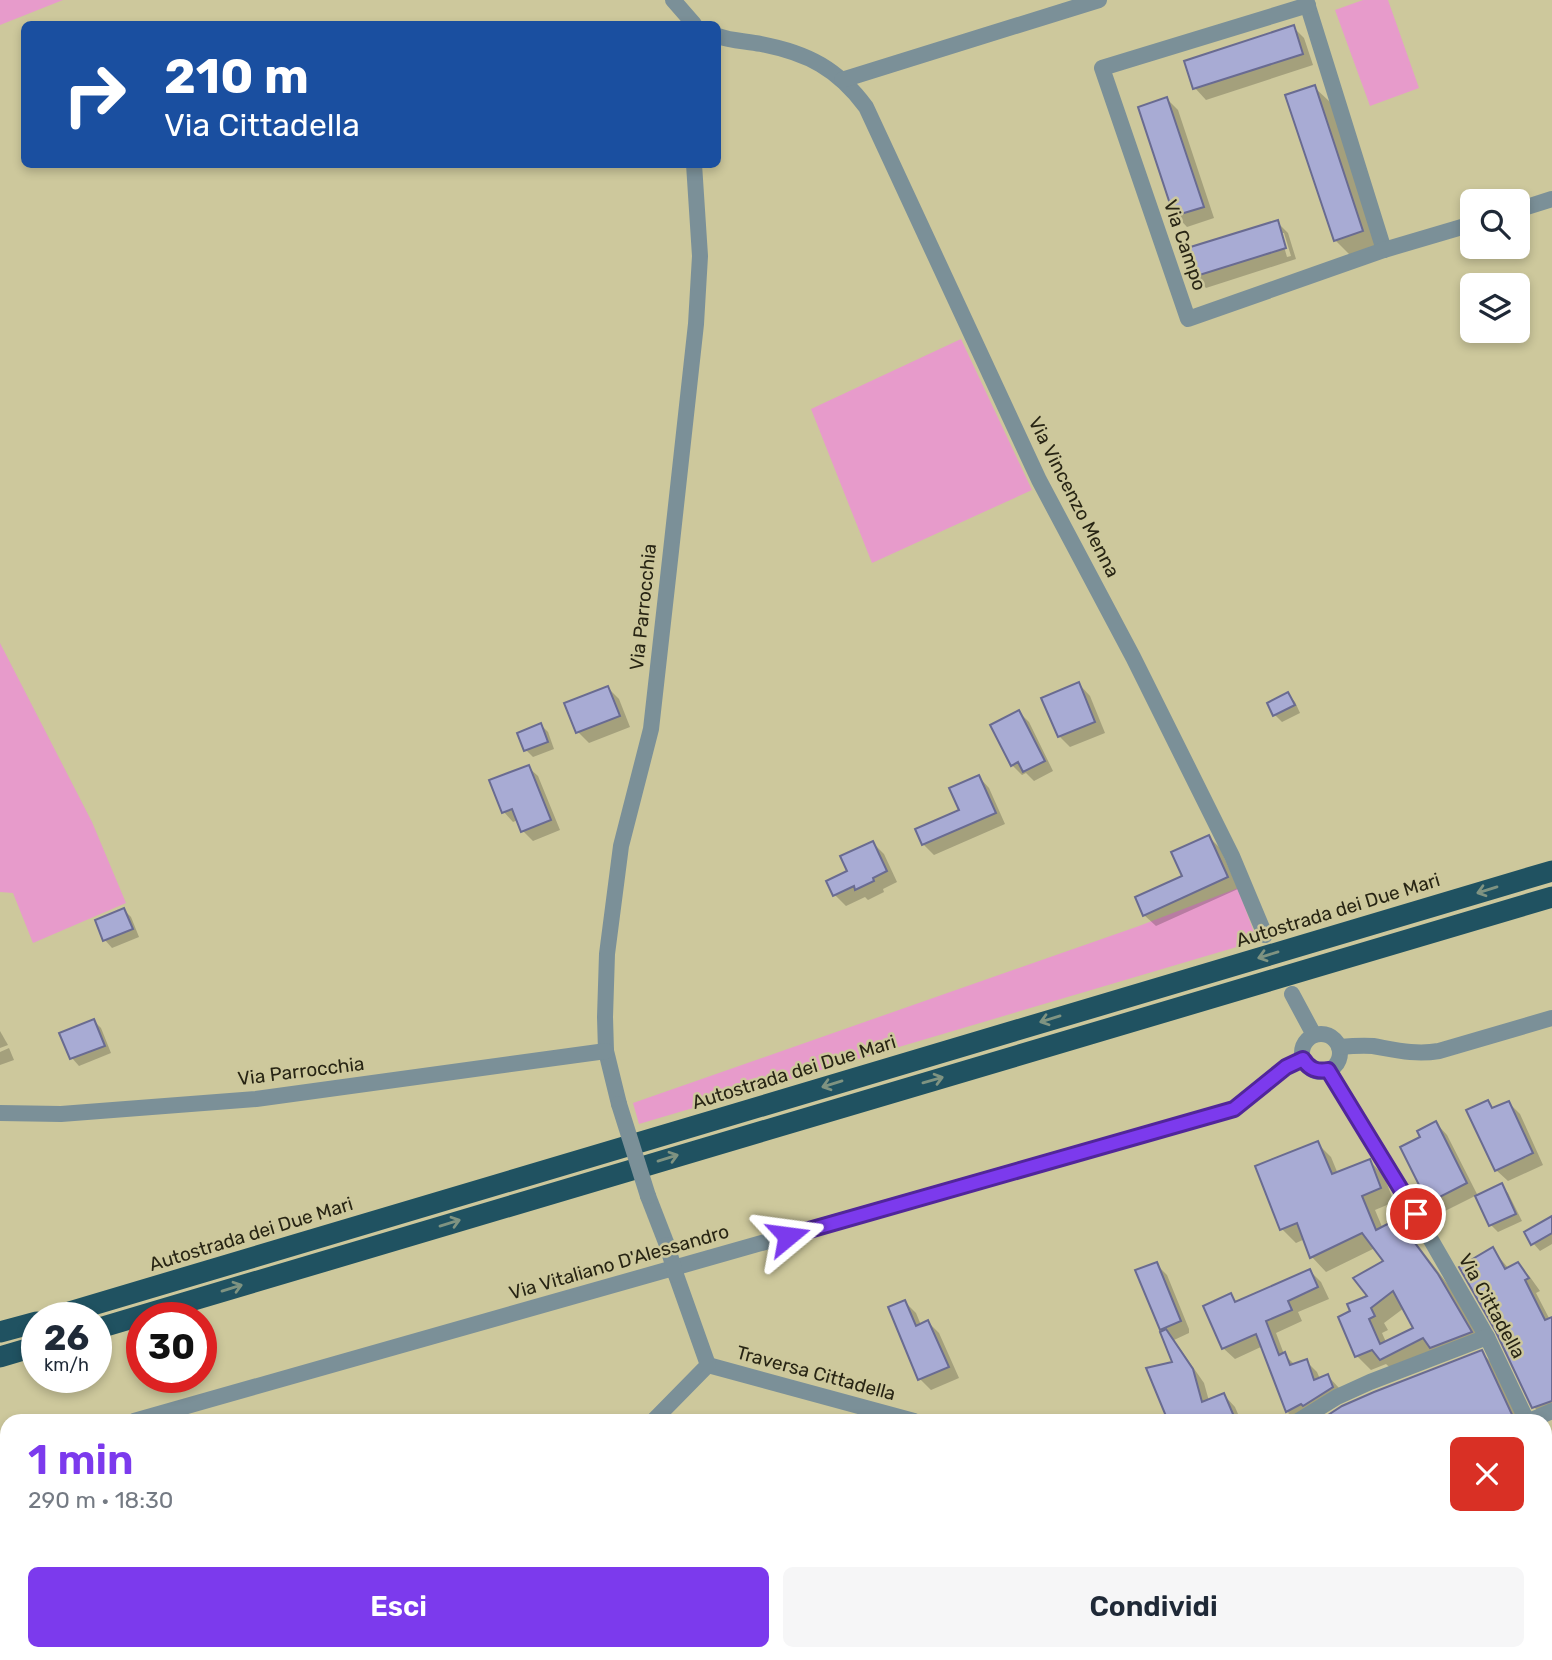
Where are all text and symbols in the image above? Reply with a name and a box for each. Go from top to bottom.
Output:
text: 210 m [164,47,309,105]
icon: right [49,49,140,140]
text: Via Cittadella [164,106,360,144]
map controls [1460,189,1530,343]
button: search [1460,189,1530,259]
street label: Via Campo [1159,197,1211,293]
button: layers [1460,273,1530,343]
street label: Via Vincenzo Menna [1024,413,1124,581]
street label: Via Parrocchia [625,542,661,672]
street label: Autostrada dei Due Mari [1233,868,1443,952]
one-way arrow [1476,884,1498,897]
one-way arrow [1258,949,1280,962]
one-way arrow [1040,1014,1062,1027]
street label: Autostrada dei Due Mari [689,1030,899,1114]
street label: Via Parrocchia [236,1052,366,1090]
one-way arrow [922,1072,944,1085]
one-way arrow [822,1079,844,1092]
one-way arrow [657,1151,679,1164]
pin [1386,1184,1446,1244]
street label: Autostrada dei Due Mari [146,1192,356,1276]
icon: arrive [1397,1195,1435,1233]
position arrow [751,1199,825,1273]
one-way arrow [439,1216,461,1229]
street label: Via Vitaliano D'Alessandro [506,1220,732,1304]
street label: Via Cittadella [1454,1250,1530,1362]
one-way arrow [221,1281,243,1294]
speed limit sign: 30 [126,1302,217,1393]
text: 26 [44,1317,89,1359]
street label: Traversa Cittadella [734,1341,898,1405]
text: km/h [44,1354,89,1376]
text: 1 min [28,1435,134,1485]
button: close [1450,1437,1524,1511]
text: 290 m · 18:30 [28,1486,173,1514]
button: Esci [28,1567,769,1647]
button: Condividi [783,1567,1524,1647]

